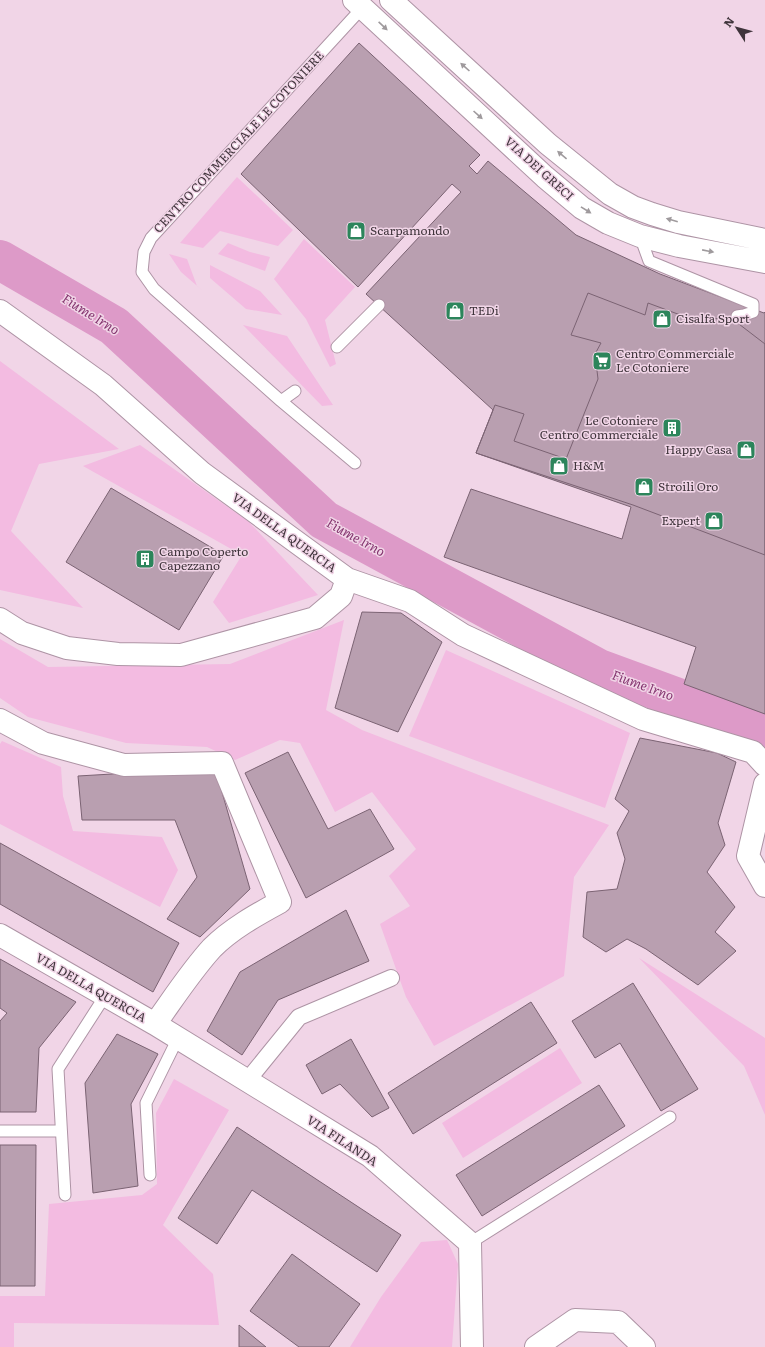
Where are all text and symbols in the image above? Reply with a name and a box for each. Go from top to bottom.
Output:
north arrow [717,8,757,48]
text: N [719,13,737,30]
one-way arrow [378,22,388,31]
street label: CENTRO COMMERCIALE LE COTONIERE [149,46,328,236]
one-way arrow [460,63,471,72]
one-way arrow [473,110,484,119]
street label: VIA DEI GRECI [501,132,578,204]
one-way arrow [556,150,567,159]
one-way arrow [580,206,592,213]
one-way arrow [666,217,678,223]
shop icon: Scarpamondo [345,220,367,242]
place label: Scarpamondo [370,221,450,239]
one-way arrow [702,249,714,255]
water label: Fiume Irno [59,288,124,339]
shop icon: TEDi [444,300,466,322]
place label: TEDi [469,301,499,319]
shop icon: Cisalfa Sport [651,308,673,330]
place label: Cisalfa Sport [676,309,750,327]
place label: Centro Commerciale Le Cotoniere [616,344,734,376]
supermarket icon: Centro Commerciale Le Cotoniere [591,350,613,372]
place label: Le Cotoniere Centro Commerciale [540,411,658,443]
building icon: Le Cotoniere Centro Commerciale [661,417,683,439]
shop icon: Happy Casa [735,439,757,461]
place label: Happy Casa [665,440,733,458]
shop icon: H&M [548,455,570,477]
place label: H&M [573,456,605,474]
shop icon: Stroili Oro [633,476,655,498]
place label: Stroili Oro [658,477,718,495]
street label: VIA DELLA QUERCIA [229,488,341,576]
shop icon: Expert [703,510,725,532]
place label: Expert [662,511,700,529]
water label: Fiume Irno [324,513,389,560]
place label: Campo Coperto Capezzano [159,542,248,574]
building icon: Campo Coperto Capezzano [134,548,156,570]
water label: Fiume Irno [610,665,677,704]
street label: VIA DELLA QUERCIA [33,948,150,1026]
street label: VIA FILANDA [304,1111,382,1170]

